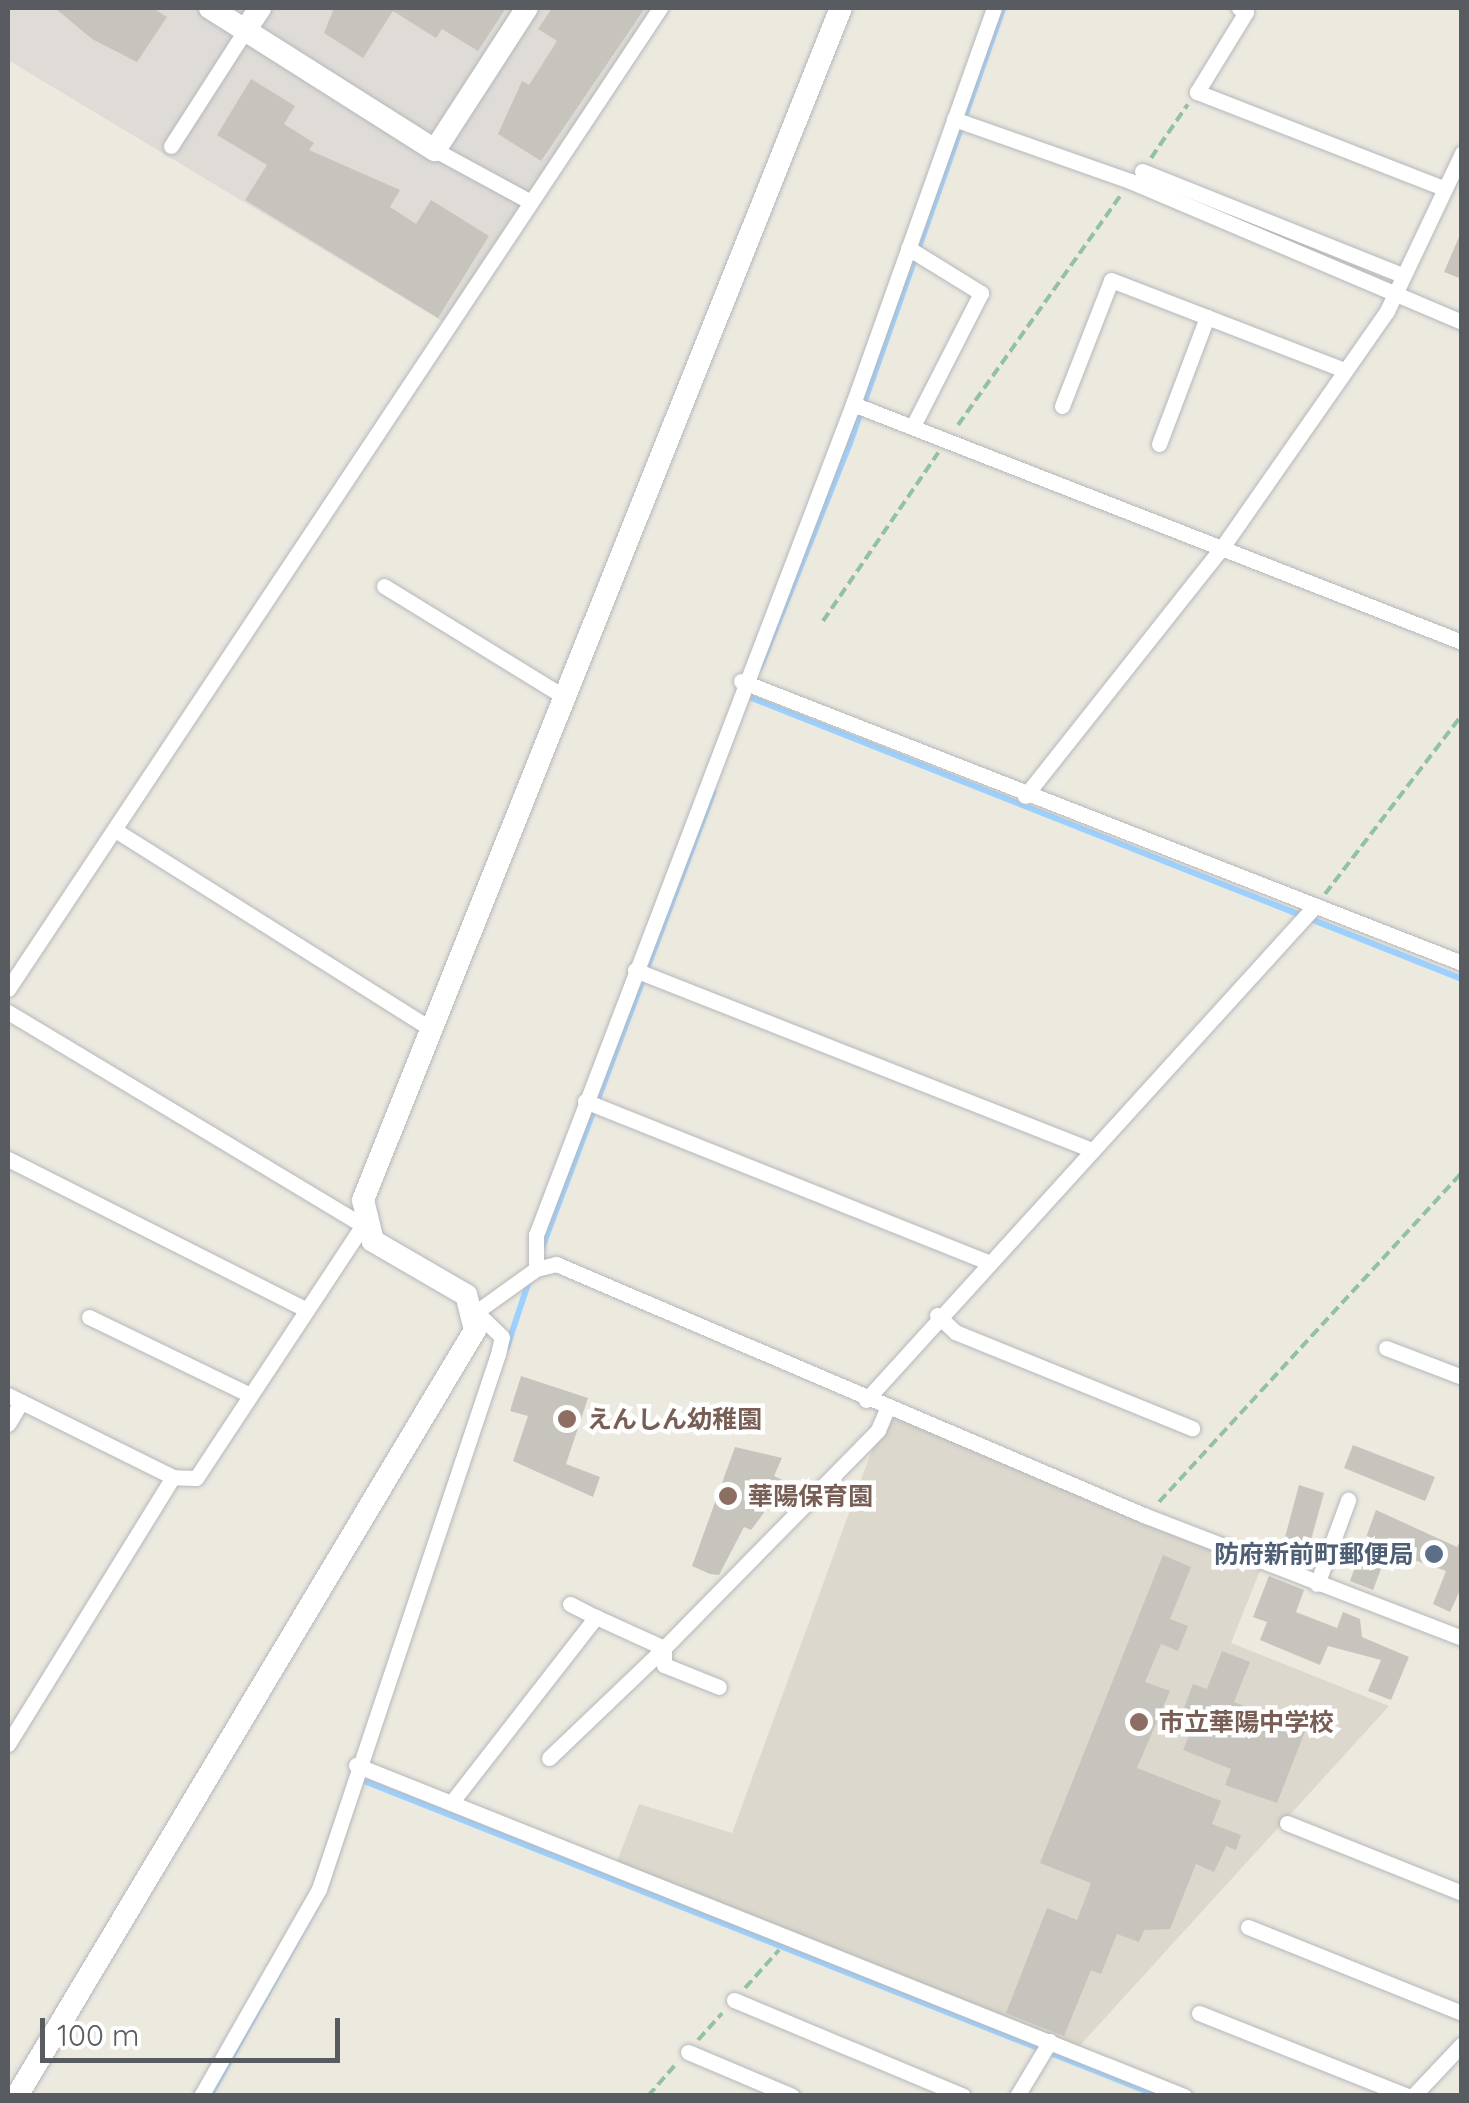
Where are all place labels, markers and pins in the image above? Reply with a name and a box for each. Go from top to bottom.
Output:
place label: えんしん幼稚園 [587,1404,762,1434]
marker: えんしん幼稚園 [556,1408,578,1430]
place label: 華陽保育園 [748,1481,873,1511]
marker: 華陽保育園 [717,1485,739,1507]
place label: 防府新前町郵便局 [1214,1539,1414,1569]
marker: 防府新前町郵便局 [1423,1543,1445,1565]
place label: 市立華陽中学校 [1159,1707,1334,1737]
marker: 市立華陽中学校 [1128,1711,1150,1733]

